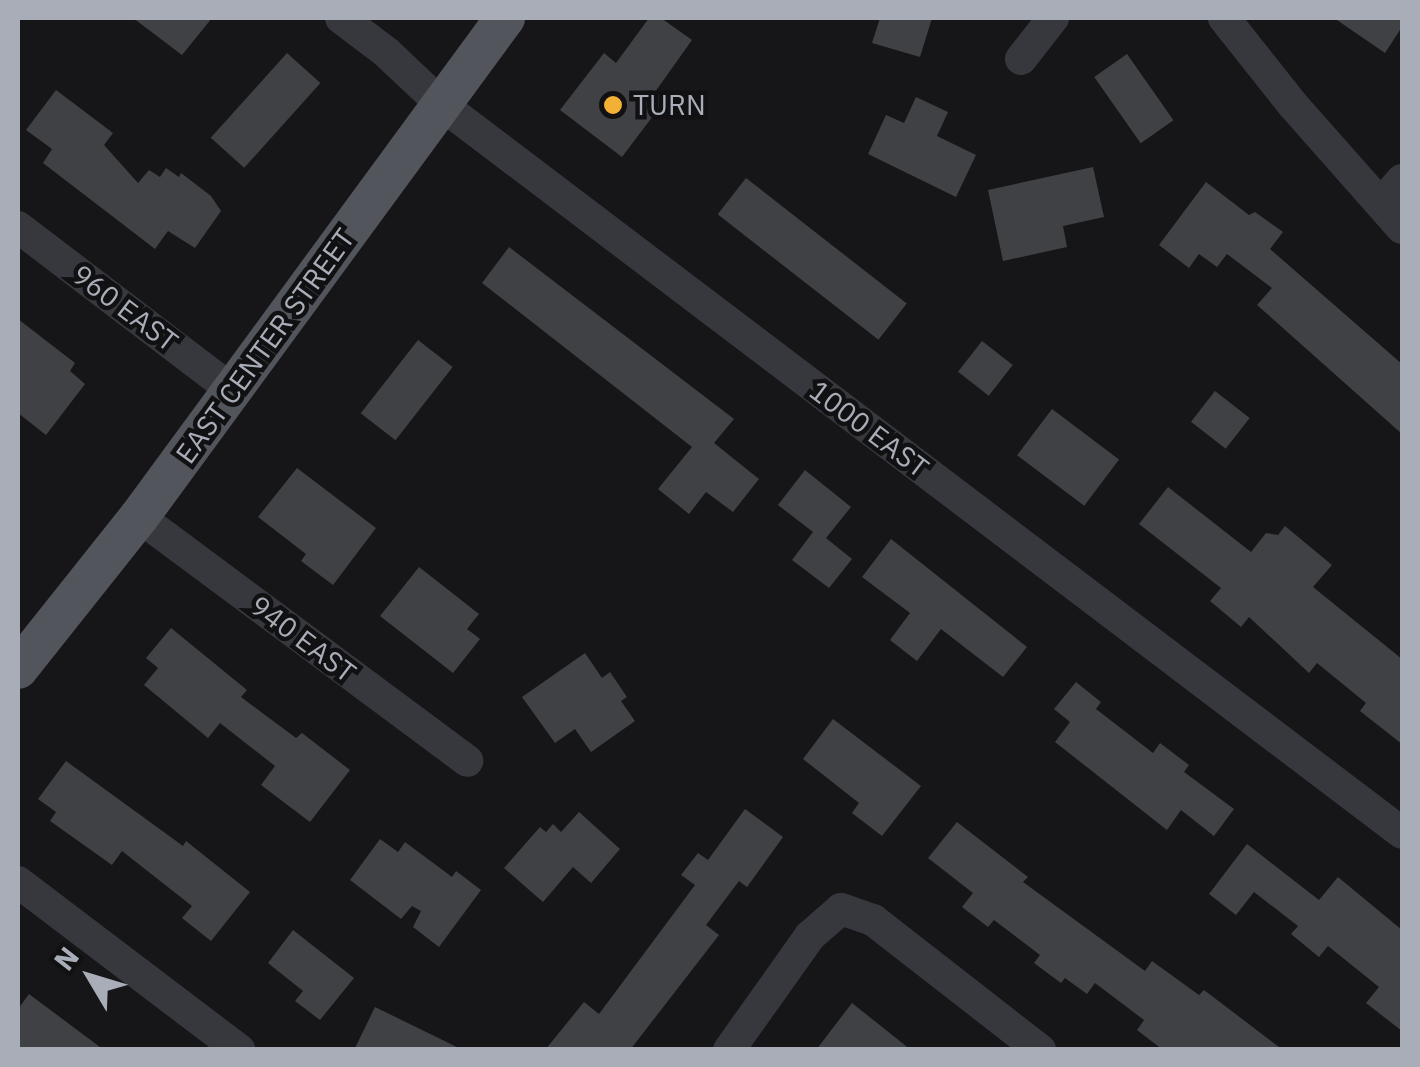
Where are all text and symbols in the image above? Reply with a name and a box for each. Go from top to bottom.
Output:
place label: TURN [633,88,706,122]
marker: TURN [602,94,624,116]
street label: EAST CENTER STREET [169,222,361,470]
street label: 960 EAST [66,258,184,358]
street label: 1000 EAST [803,373,935,485]
street label: 940 EAST [244,589,362,689]
north arrow [40,927,140,1027]
text: N [45,939,87,978]

